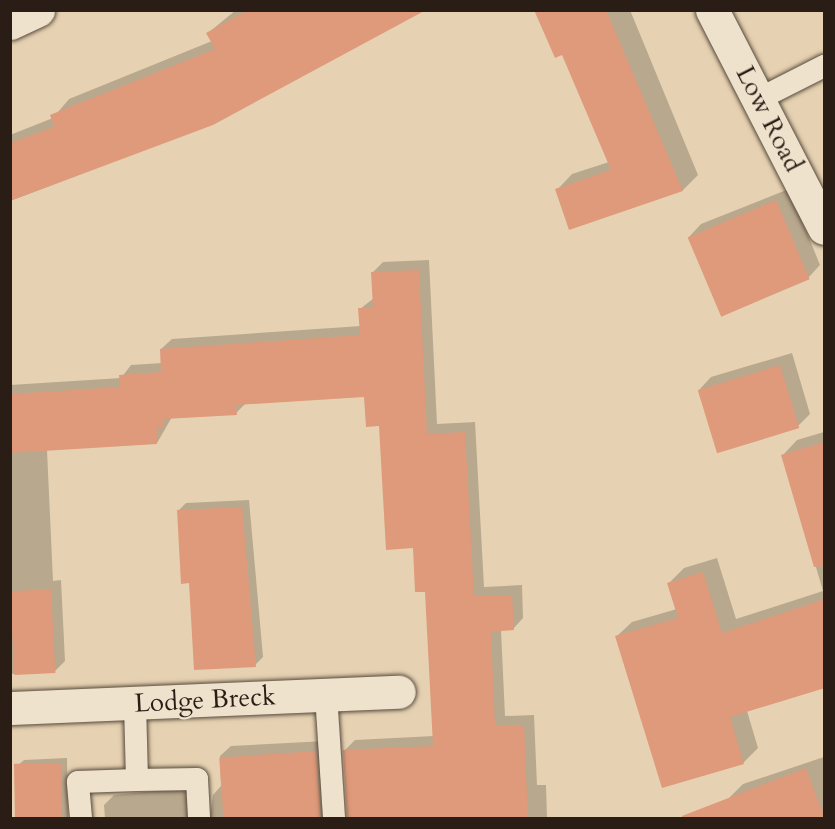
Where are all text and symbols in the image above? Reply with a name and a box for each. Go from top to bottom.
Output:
street label: Low Road [729,61,809,177]
street label: Lodge Breck [133,681,277,719]

